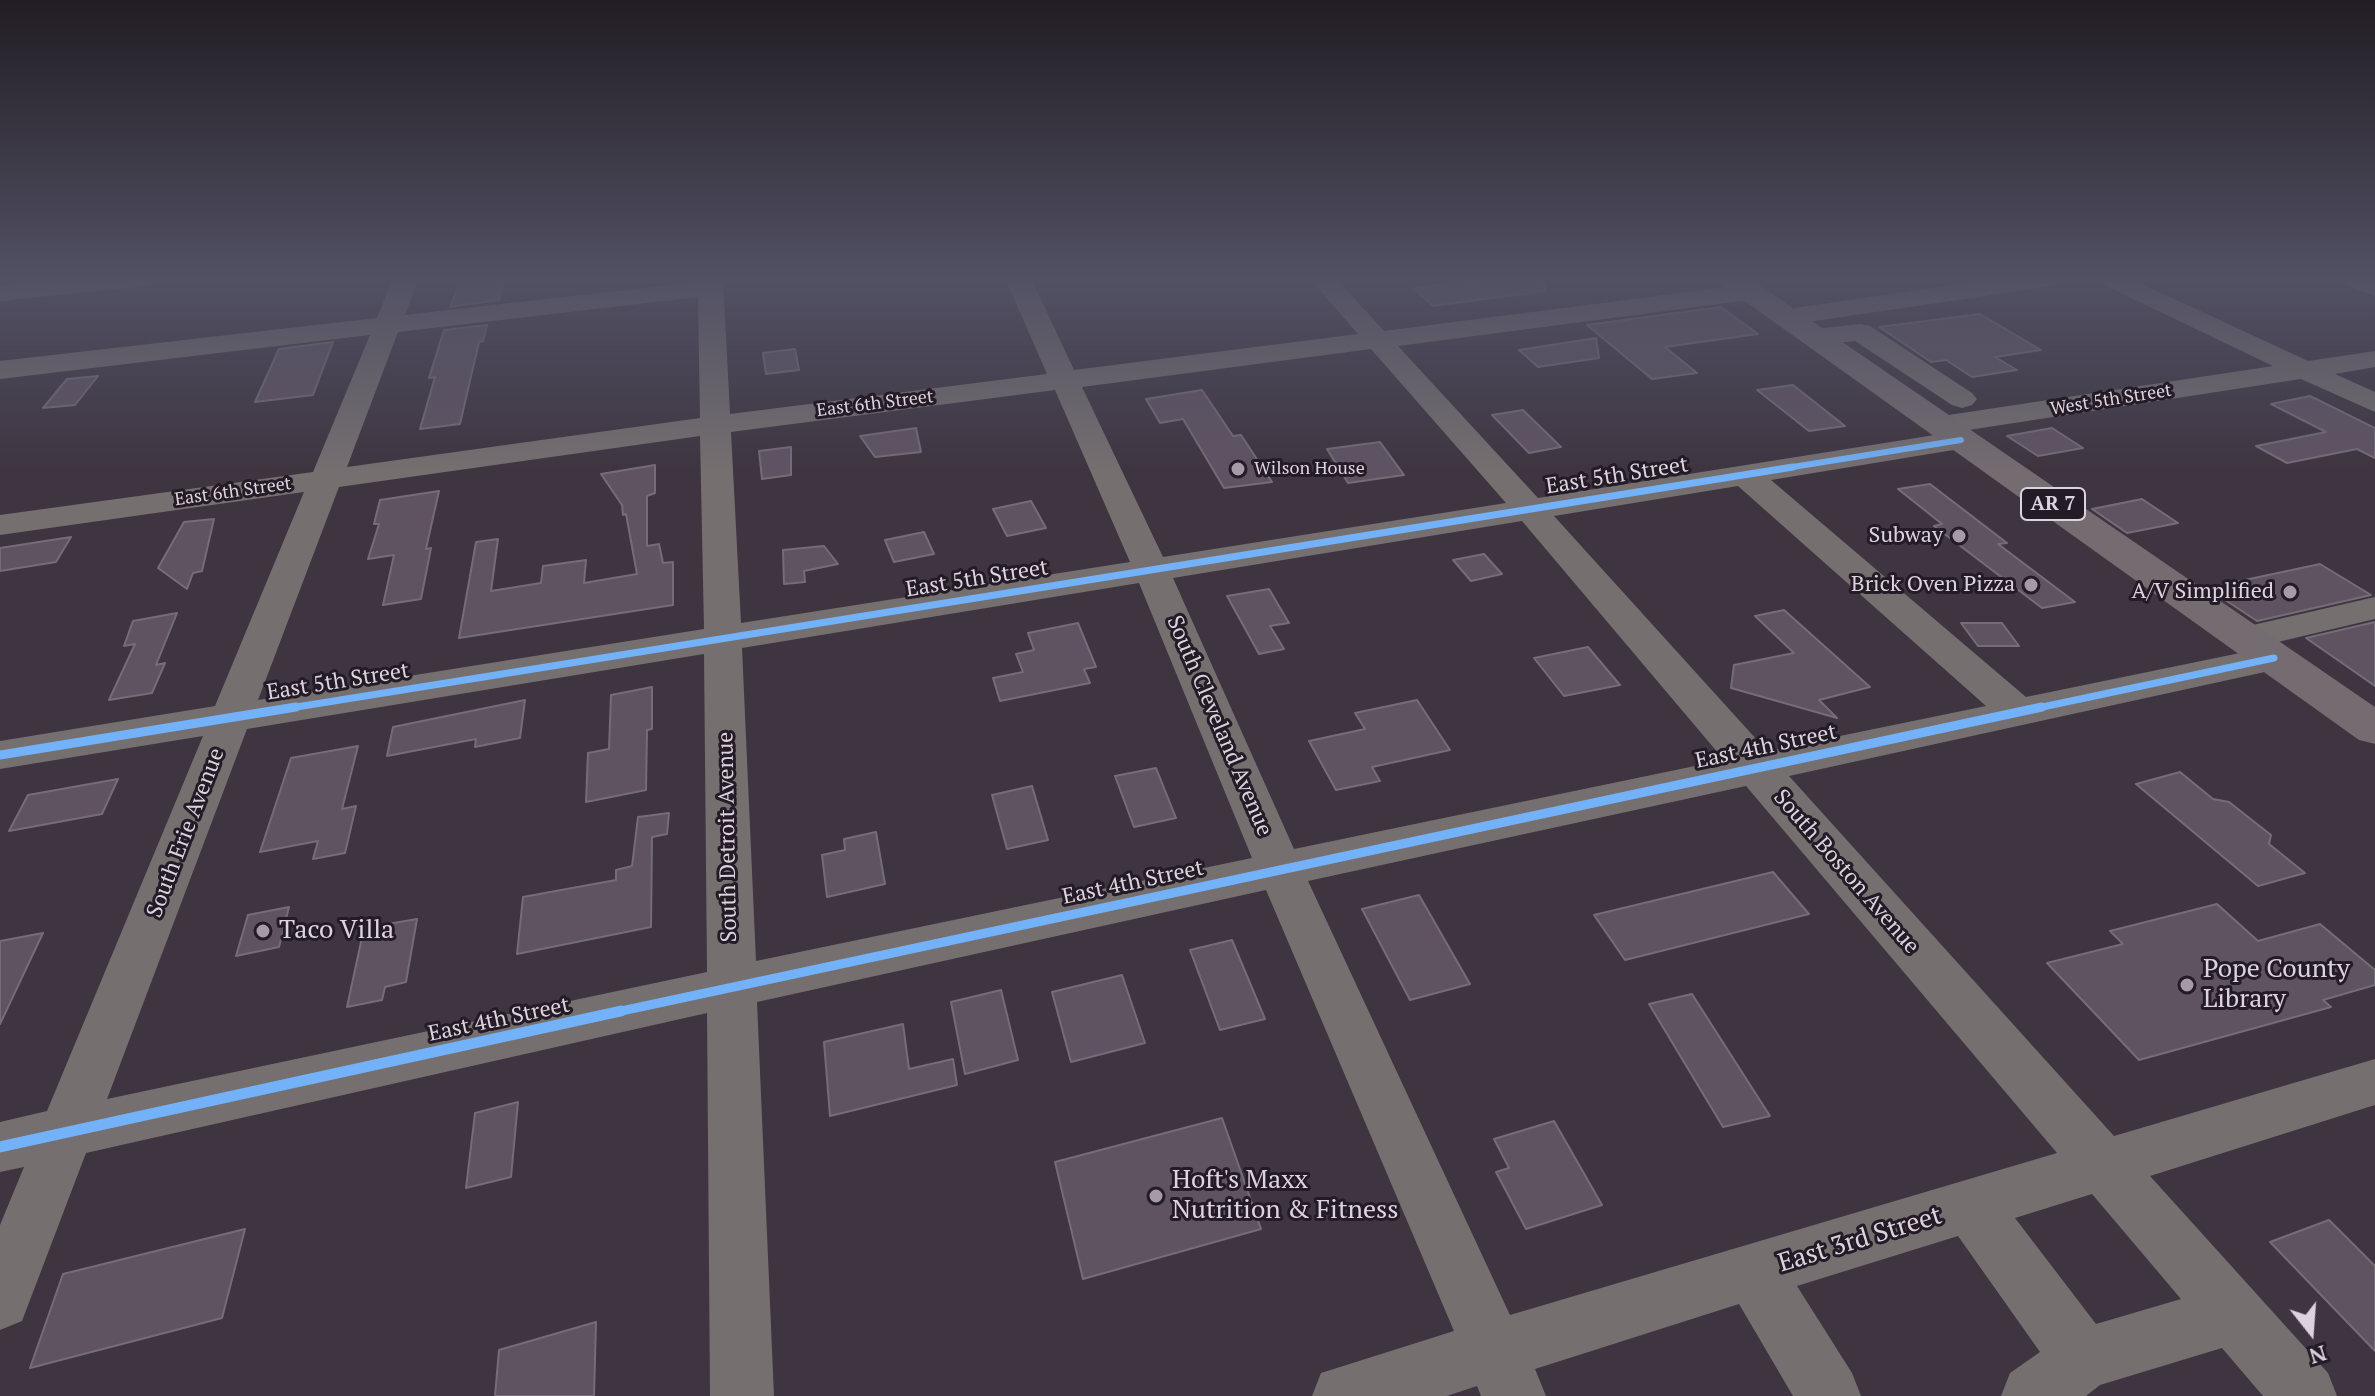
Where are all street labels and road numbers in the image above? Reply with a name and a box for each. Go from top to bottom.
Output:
street label: West 5th Street [2049,380,2173,420]
street label: East 6th Street [815,386,935,422]
street label: East 5th Street [1544,452,1690,500]
street label: East 6th Street [173,473,293,511]
road number: AR 7 [2021,488,2085,520]
street label: East 5th Street [904,555,1050,603]
street label: South Cleveland Avenue [1161,612,1277,840]
street label: East 5th Street [265,658,411,706]
street label: East 4th Street [1693,719,1839,775]
street label: South Detroit Avenue [713,731,743,943]
street label: South Erie Avenue [142,745,230,921]
street label: South Boston Avenue [1767,784,1925,960]
street label: East 4th Street [1060,855,1206,911]
street label: East 4th Street [426,992,572,1048]
street label: East 3rd Street [1774,1200,1946,1280]

